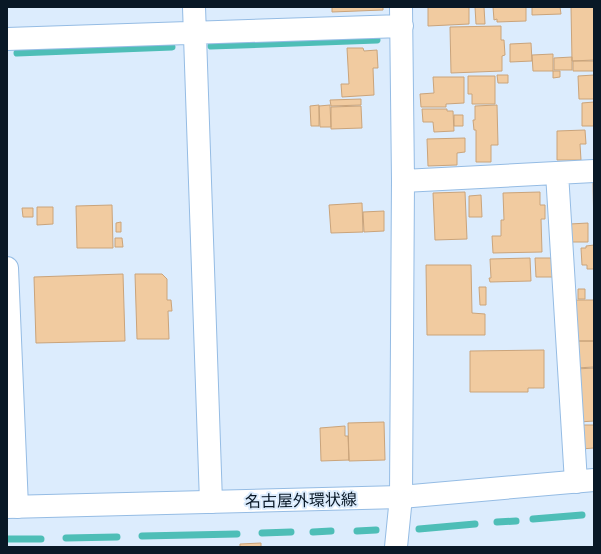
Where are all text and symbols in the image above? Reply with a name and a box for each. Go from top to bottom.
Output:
street label: 名古屋外環状線 [245,490,357,511]

